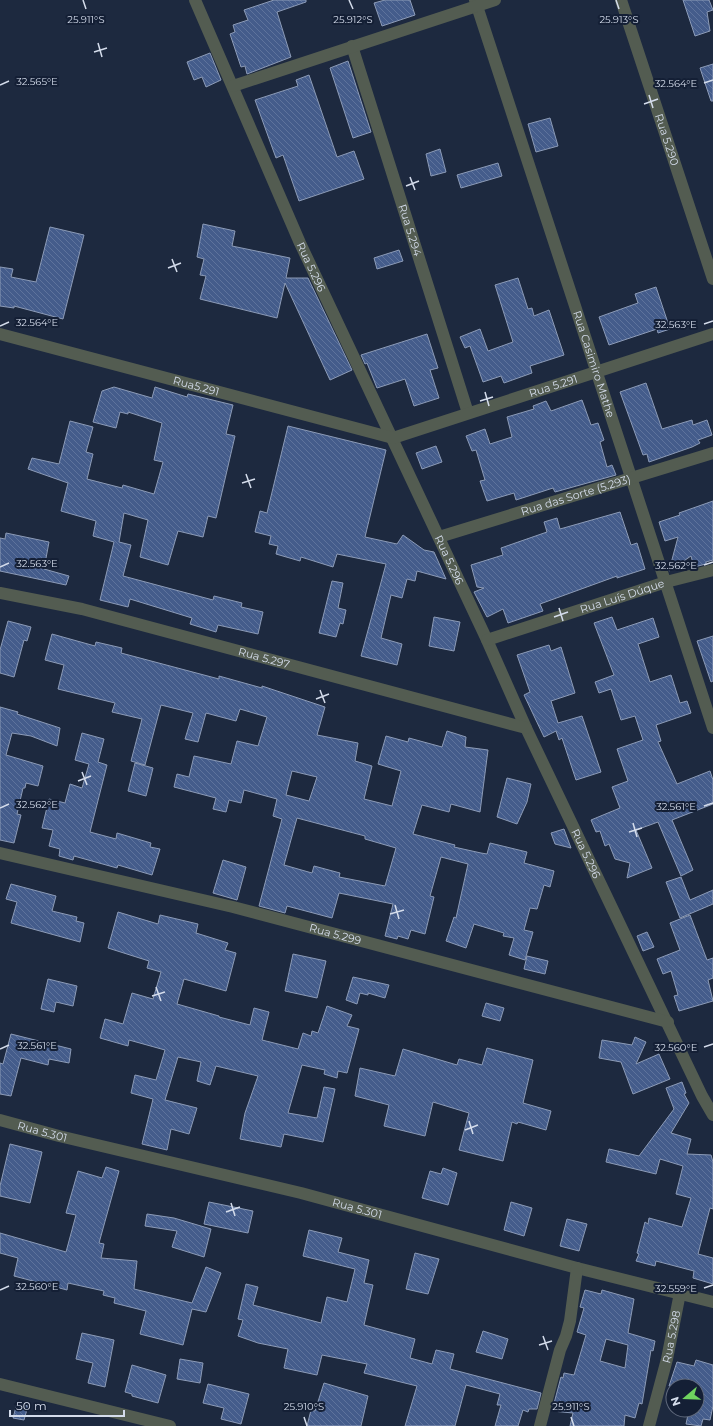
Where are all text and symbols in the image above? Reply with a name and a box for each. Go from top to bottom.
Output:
text: 25.911°S [67,13,105,26]
text: 25.912°S [333,13,373,26]
text: 25.913°S [599,13,639,26]
text: 32.565°E [16,75,58,88]
text: 32.564°E [655,77,698,90]
street label: Rua 5.290 [652,112,682,167]
street label: Rua 5.294 [395,202,425,258]
street label: Rua 5.296 [294,240,329,294]
street label: Rua Casimiro Mathe [570,309,618,420]
text: 32.564°E [16,316,59,329]
text: 32.563°E [655,318,697,331]
street label: Rua 5.291 [527,371,579,400]
street label: Rua5.291 [172,373,221,399]
street label: Rua das Sorte (5.293) [519,472,632,518]
street label: Rua 5.296 [432,533,467,587]
text: 32.563°E [16,557,58,570]
text: 32.562°E [655,559,697,572]
street label: Rua Luís Dúque [578,576,666,616]
street label: Rua 5.297 [237,644,291,671]
text: 32.562°E [16,798,58,811]
text: 32.561°E [656,800,696,813]
street label: Rua 5.296 [568,827,604,881]
street label: Rua 5.299 [308,920,363,948]
text: 32.561°E [17,1039,57,1052]
text: 32.560°E [655,1041,698,1054]
street label: Rua 5.301 [16,1118,69,1145]
street label: Rua 5.301 [331,1195,384,1222]
text: 32.560°E [16,1280,59,1293]
text: 32.559°E [655,1282,697,1295]
street label: Rua 5.298 [659,1309,683,1365]
north arrow [665,1378,705,1418]
scale bar [10,1392,124,1418]
text: N [667,1395,684,1408]
text: 50 m [16,1398,47,1413]
text: 25.910°S [284,1400,324,1413]
text: 25.911°S [552,1400,590,1413]

